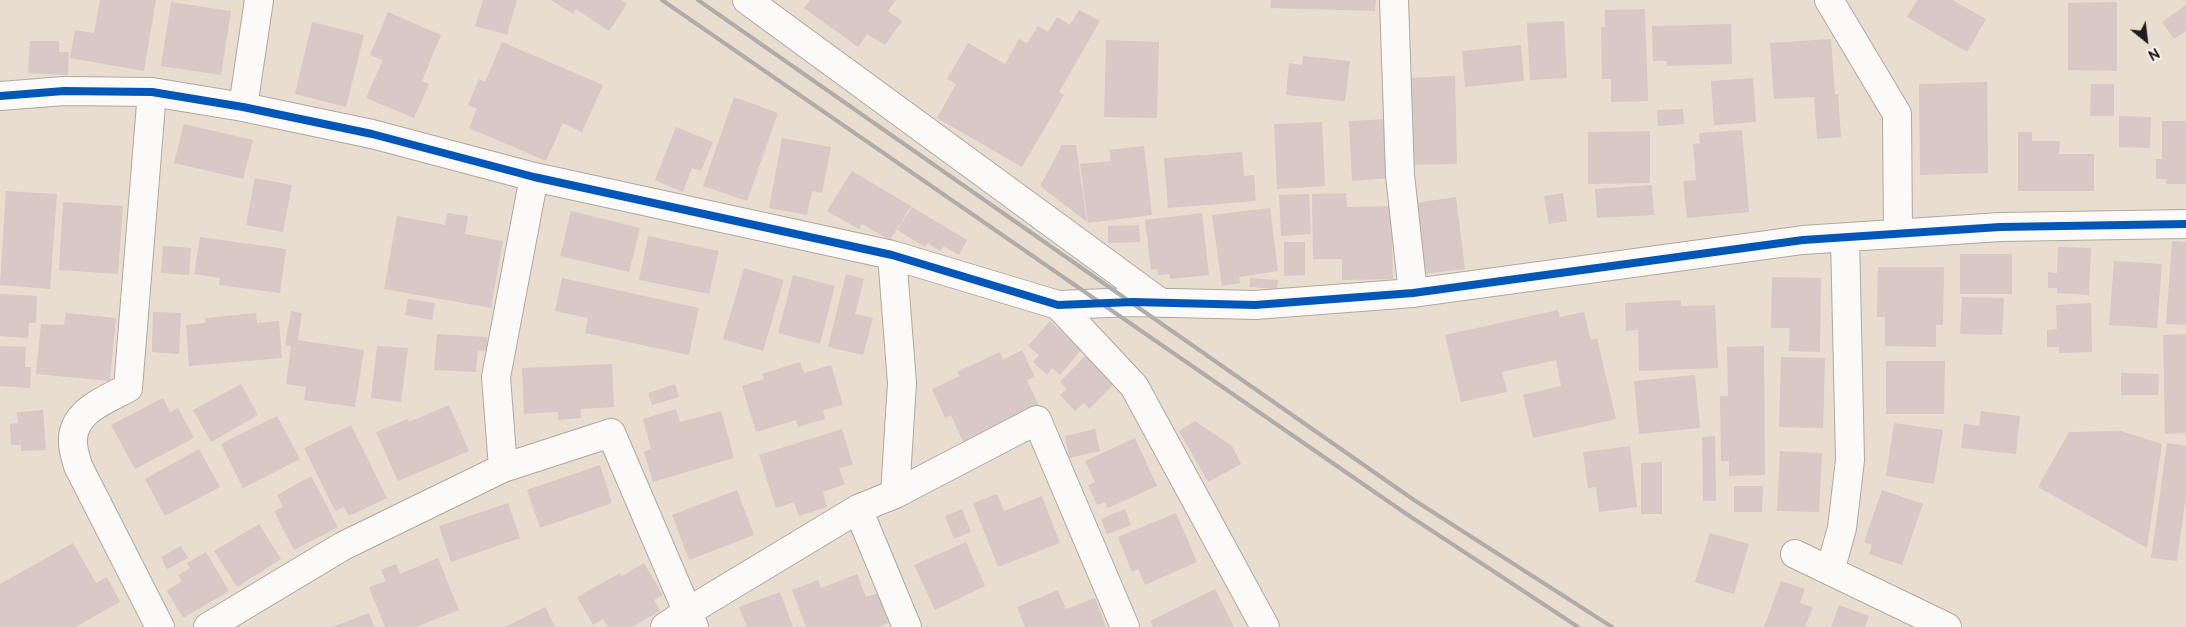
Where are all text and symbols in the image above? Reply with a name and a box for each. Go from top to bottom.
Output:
north arrow [2121,15,2171,65]
text: N [2145,44,2162,64]

